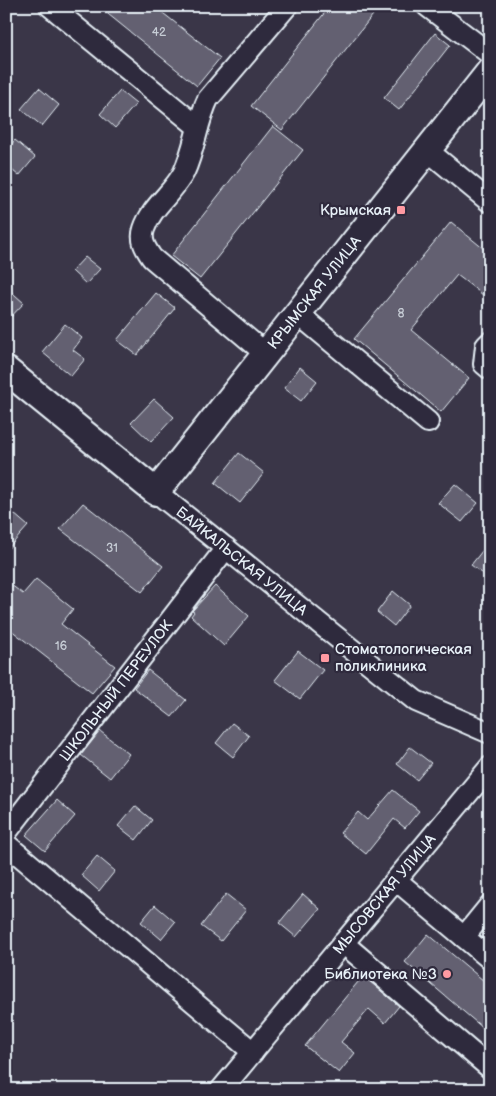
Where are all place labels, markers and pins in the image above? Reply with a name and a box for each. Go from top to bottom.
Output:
place label: Крымская [320,201,391,220]
marker: Крымская [395,204,407,216]
place label: Стоматологическая поликлиника [335,640,472,676]
marker: Стоматологическая поликлиника [319,652,331,664]
place label: Библиотека №3 [324,965,437,984]
marker: Библиотека №3 [441,968,453,980]

